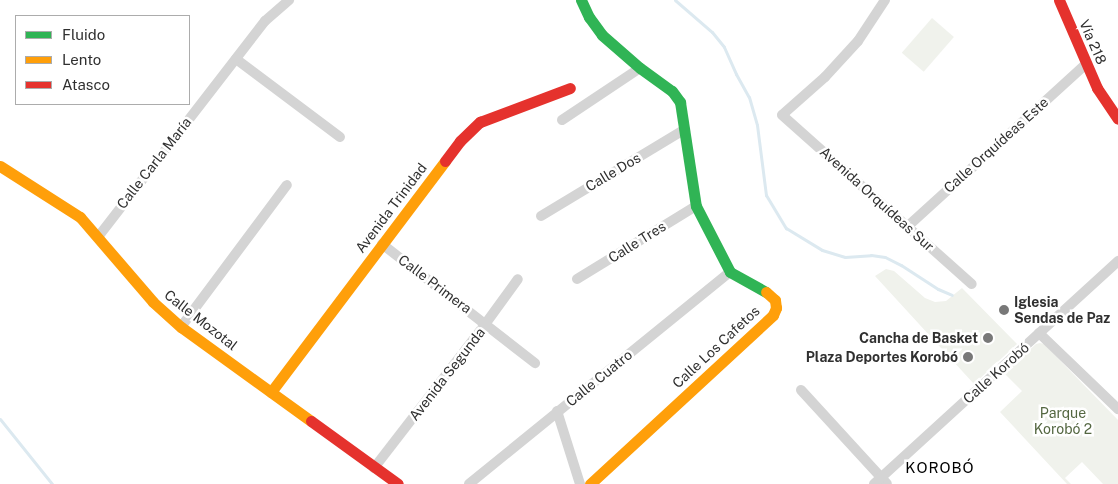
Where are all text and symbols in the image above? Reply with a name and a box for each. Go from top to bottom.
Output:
legend [15,15,190,105]
street label: Vía 218 [1076,17,1110,67]
text: Fluido [62,26,105,43]
text: Lento [62,51,101,68]
text: Atasco [62,76,110,93]
street label: Calle Orquídeas Este [940,94,1052,196]
street label: Calle Carla María [113,114,195,212]
street label: Avenida Orquídeas Sur [816,143,938,255]
street label: Calle Dos [582,149,644,195]
street label: Avenida Trinidad [352,160,430,256]
street label: Calle Tres [605,218,669,266]
street label: Calle Primera [395,251,475,317]
street label: Calle Mozotal [161,286,241,354]
place label: Iglesia Sendas de Paz [1014,294,1110,326]
street label: Calle Los Cafetos [669,302,763,392]
marker: Iglesia Sendas de Paz [998,304,1010,316]
street label: Avenida Segunda [406,324,488,424]
place label: Cancha de Basket [859,330,978,346]
marker: Cancha de Basket [982,332,994,344]
street label: Calle Korobó [959,339,1033,407]
street label: Calle Cuatro [562,346,636,410]
place label: Plaza Deportes Korobó [806,349,958,365]
marker: Plaza Deportes Korobó [962,351,974,363]
park label: Parque Korobó 2 [1034,405,1092,438]
district label: KOROBÓ [905,459,975,477]

